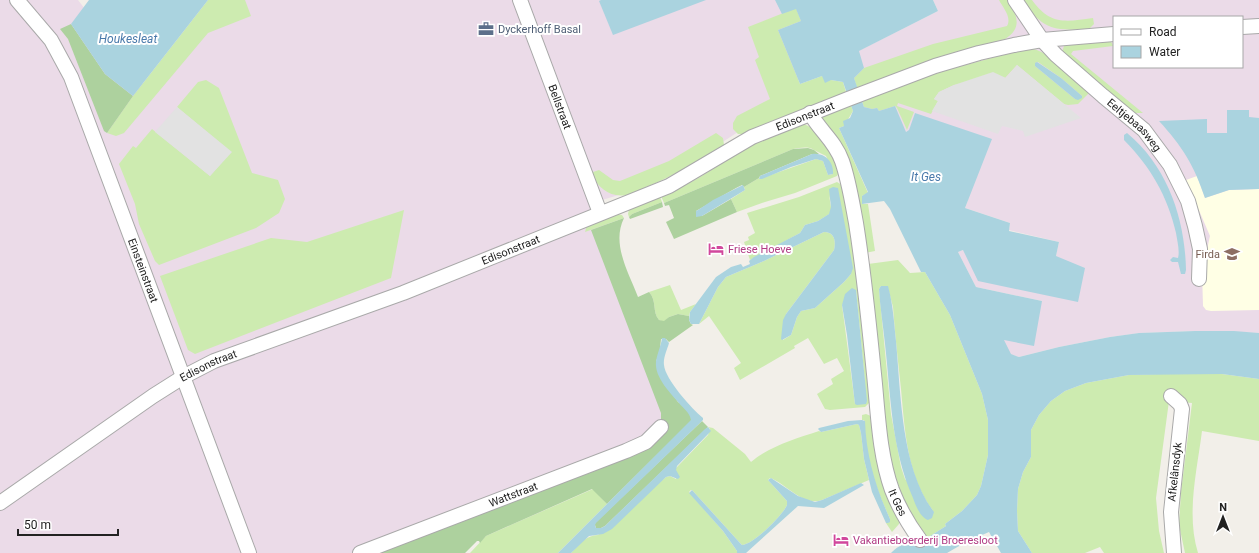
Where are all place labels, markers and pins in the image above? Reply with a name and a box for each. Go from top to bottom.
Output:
office icon: Dyckerhoff Basal [477,20,495,38]
place label: Dyckerhoff Basal [498,23,581,36]
hotel icon: Friese Hoeve [707,240,725,258]
place label: Friese Hoeve [728,243,792,256]
school or university icon: Firda [1223,245,1241,263]
place label: Firda [1195,248,1220,261]
hotel icon: Vakantieboerderij Broeresloot [832,531,850,549]
place label: Vakantieboerderij Broeresloot [853,534,998,547]

